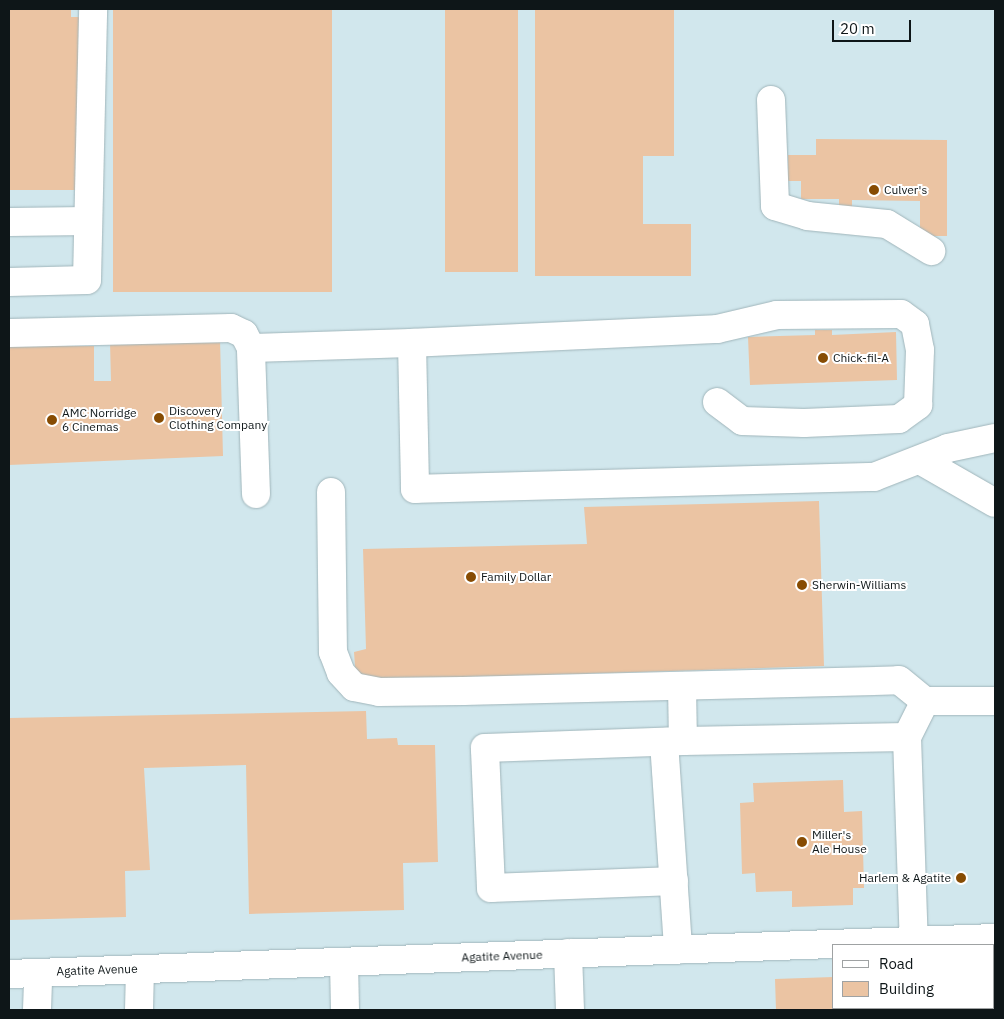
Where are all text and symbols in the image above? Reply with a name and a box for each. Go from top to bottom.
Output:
scale bar [834,10,913,42]
text: 20 m [840,19,875,38]
place label: Culver's [884,183,927,197]
marker: Culver's [868,184,880,196]
place label: Chick-fil-A [833,351,889,365]
marker: Chick-fil-A [817,352,829,364]
place label: Discovery Clothing Company [169,404,267,432]
place label: AMC Norridge 6 Cinemas [62,406,137,434]
marker: Discovery Clothing Company [153,412,165,424]
marker: AMC Norridge 6 Cinemas [46,414,58,426]
place label: Family Dollar [481,570,551,584]
marker: Family Dollar [465,571,477,583]
place label: Sherwin-Williams [812,578,906,592]
marker: Sherwin-Williams [796,579,808,591]
place label: Miller's Ale House [812,828,867,856]
marker: Miller's Ale House [796,836,808,848]
place label: Harlem & Agatite [859,871,951,885]
marker: Harlem & Agatite [955,872,967,884]
legend [832,944,994,1009]
street label: Agatite Avenue [461,947,543,965]
text: Road [879,954,914,973]
street label: Agatite Avenue [56,961,138,979]
text: Building [879,979,934,998]

